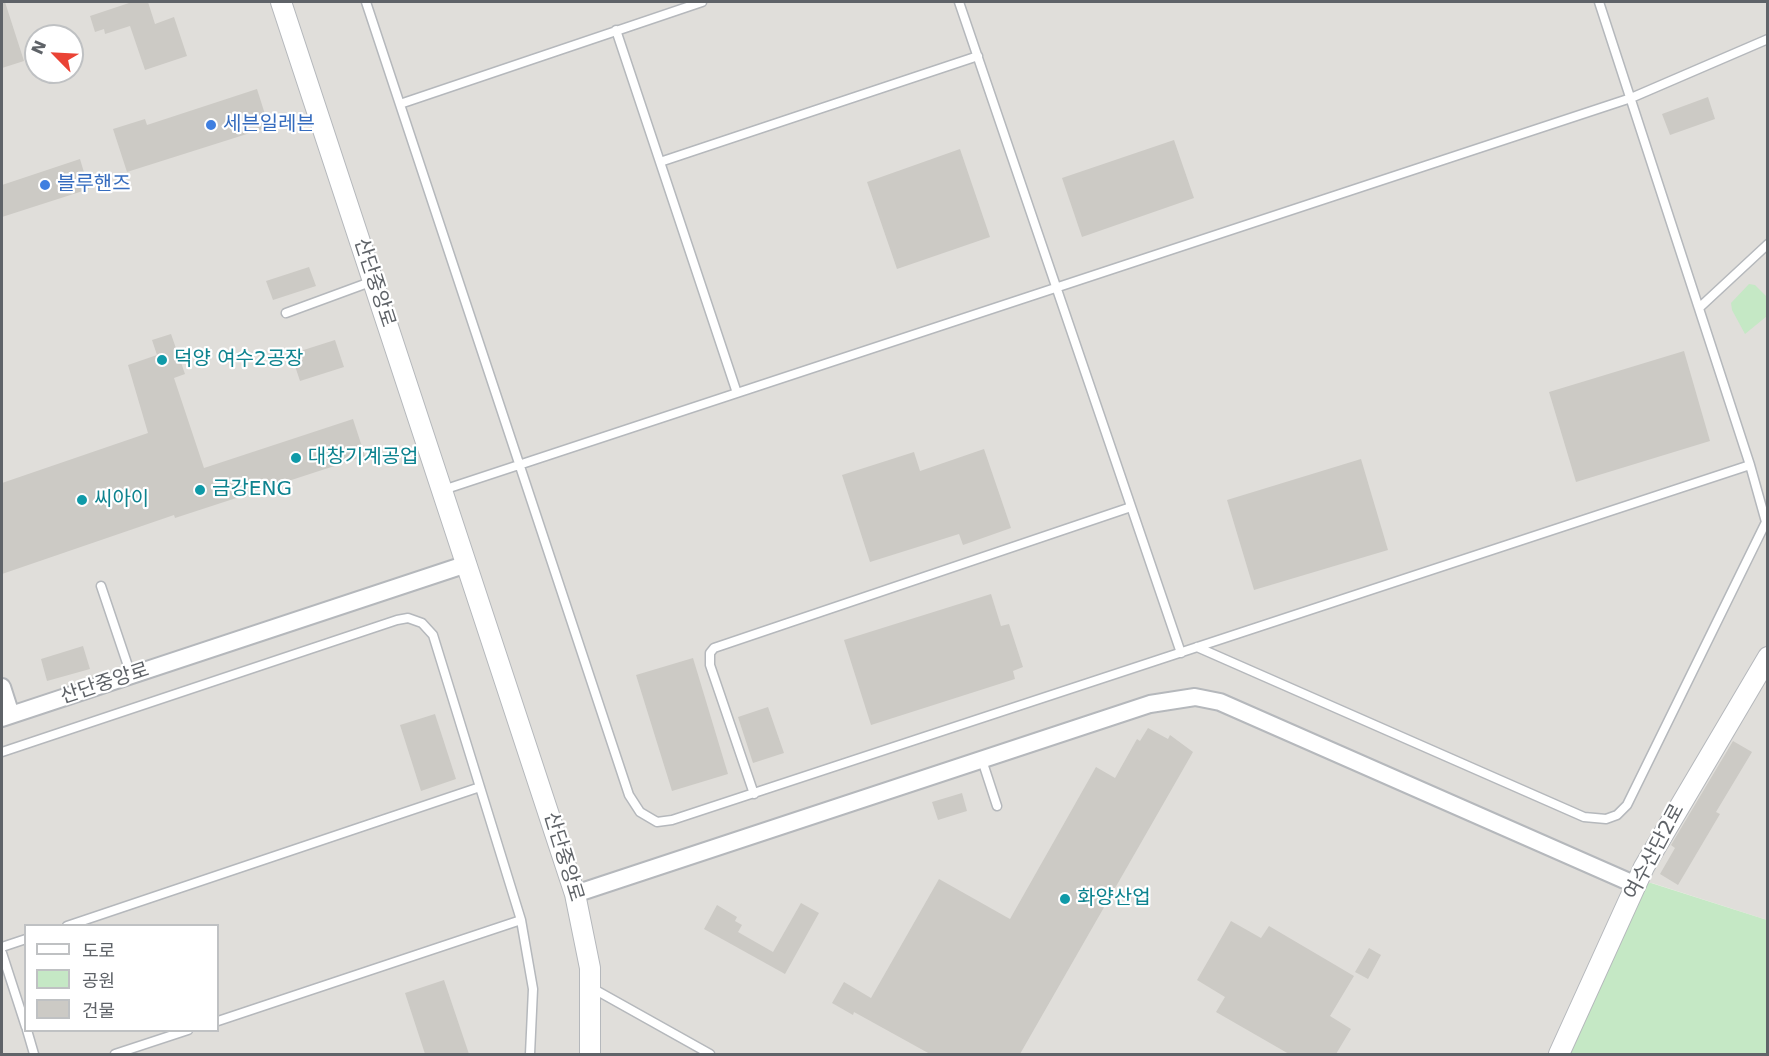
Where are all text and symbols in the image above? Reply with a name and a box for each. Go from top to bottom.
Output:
north arrow [24,24,84,84]
text: N [28,37,50,57]
place label: 세븐일레븐 [223,113,315,137]
marker: 세븐일레븐 [204,118,218,132]
place label: 블루핸즈 [57,173,131,197]
marker: 블루핸즈 [38,178,52,192]
street label: 산단중앙로 [348,236,400,330]
place label: 덕양 여수2공장 [174,348,303,372]
marker: 덕양 여수2공장 [155,353,169,367]
place label: 대창기계공업 [308,446,418,470]
marker: 대창기계공업 [289,451,303,465]
place label: 금강ENG [212,478,292,502]
marker: 금강ENG [193,483,207,497]
place label: 씨아이 [94,488,149,512]
marker: 씨아이 [75,493,89,507]
street label: 산단중앙로 [58,658,152,710]
street label: 여수산단2로 [1620,800,1690,904]
street label: 산단중앙로 [538,810,588,904]
place label: 화양산업 [1077,887,1151,911]
marker: 화양산업 [1058,892,1072,906]
legend [24,924,219,1032]
text: 도로 [82,940,115,961]
text: 공원 [82,970,115,991]
text: 건물 [82,1000,115,1021]

